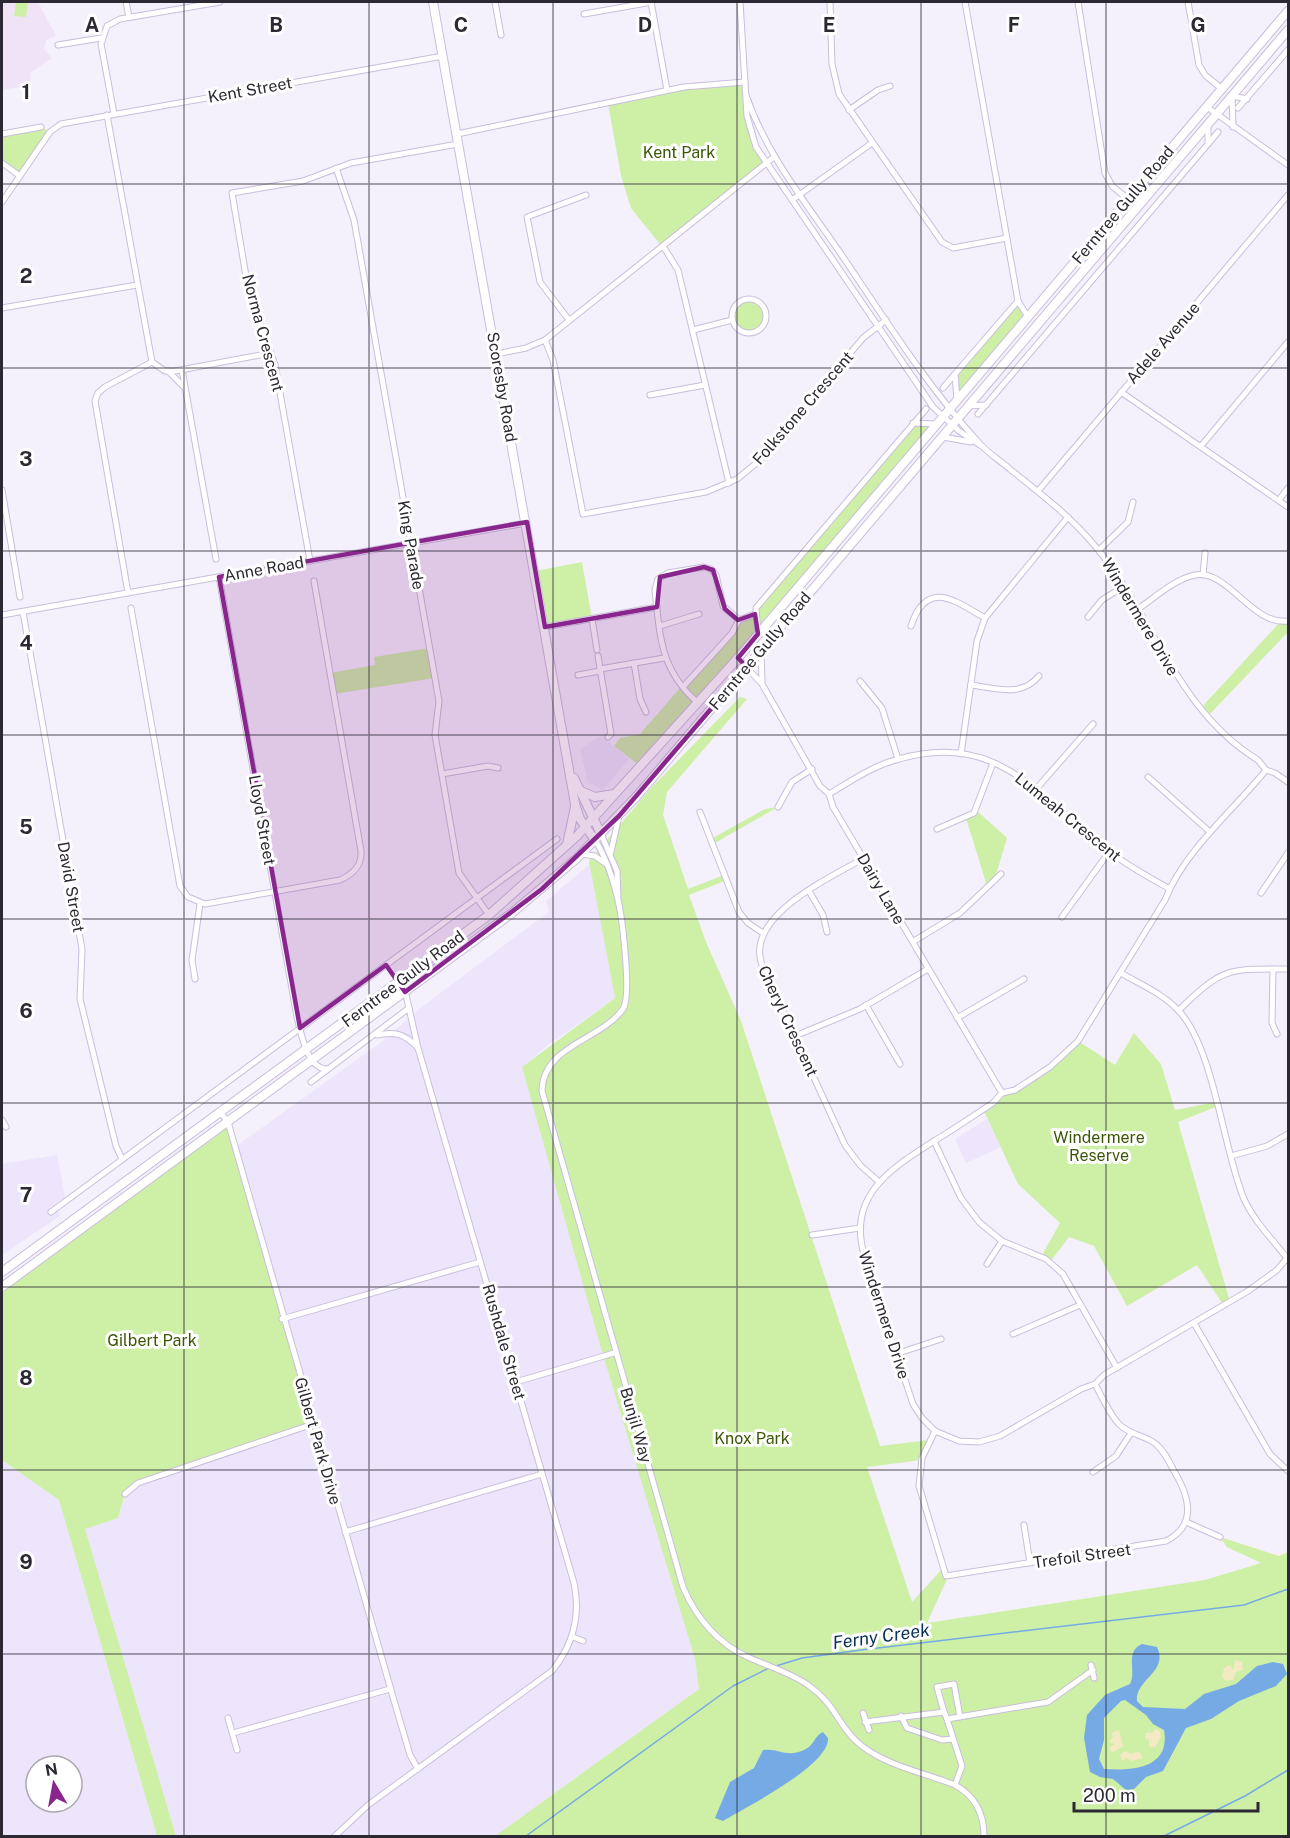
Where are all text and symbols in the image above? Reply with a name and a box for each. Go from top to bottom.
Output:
text: A [85,13,99,37]
text: B [269,13,283,37]
text: C [454,13,468,37]
text: D [638,13,652,37]
text: E [823,13,835,37]
text: F [1008,13,1020,37]
text: G [1190,13,1206,37]
street label: Kent Street [206,73,294,107]
text: 1 [22,80,30,104]
street label: Ferntree Gully Road [1068,142,1178,268]
park label: Kent Park [643,143,715,162]
text: 2 [20,264,32,288]
street label: Norma Crescent [238,272,288,394]
street label: Adele Avenue [1122,298,1204,388]
street label: Scoresby Road [483,331,521,443]
street label: Folkstone Crescent [749,347,857,469]
text: 3 [19,447,33,471]
street label: King Parade [394,499,428,591]
street label: Anne Road [223,553,305,585]
street label: Windermere Drive [1097,555,1183,679]
street label: Ferntree Gully Road [705,588,815,714]
text: 4 [19,631,33,655]
street label: Lumeah Crescent [1011,769,1125,865]
street label: Lloyd Street [245,773,279,867]
text: 5 [19,815,33,839]
street label: David Street [54,840,88,934]
street label: Dairy Lane [853,850,909,928]
street label: Ferntree Gully Road [338,927,468,1031]
street label: Cheryl Crescent [754,963,822,1079]
text: 6 [19,999,33,1023]
park label: Windermere Reserve [1053,1128,1145,1165]
text: 7 [20,1183,32,1207]
street label: Windermere Drive [854,1249,914,1381]
street label: Rushdale Street [478,1282,530,1402]
park label: Gilbert Park [107,1331,197,1350]
text: 8 [19,1366,33,1390]
street label: Gilbert Park Drive [291,1375,345,1507]
street label: Bunjil Way [616,1385,656,1465]
park label: Knox Park [714,1429,790,1448]
street label: Trefoil Street [1032,1540,1132,1572]
text: 9 [19,1550,33,1574]
water label: Ferny Creek [831,1619,931,1653]
north arrow [24,1754,84,1814]
text: N [44,1759,59,1780]
scale bar [1074,1775,1258,1813]
text: 200 m [1083,1785,1136,1806]

